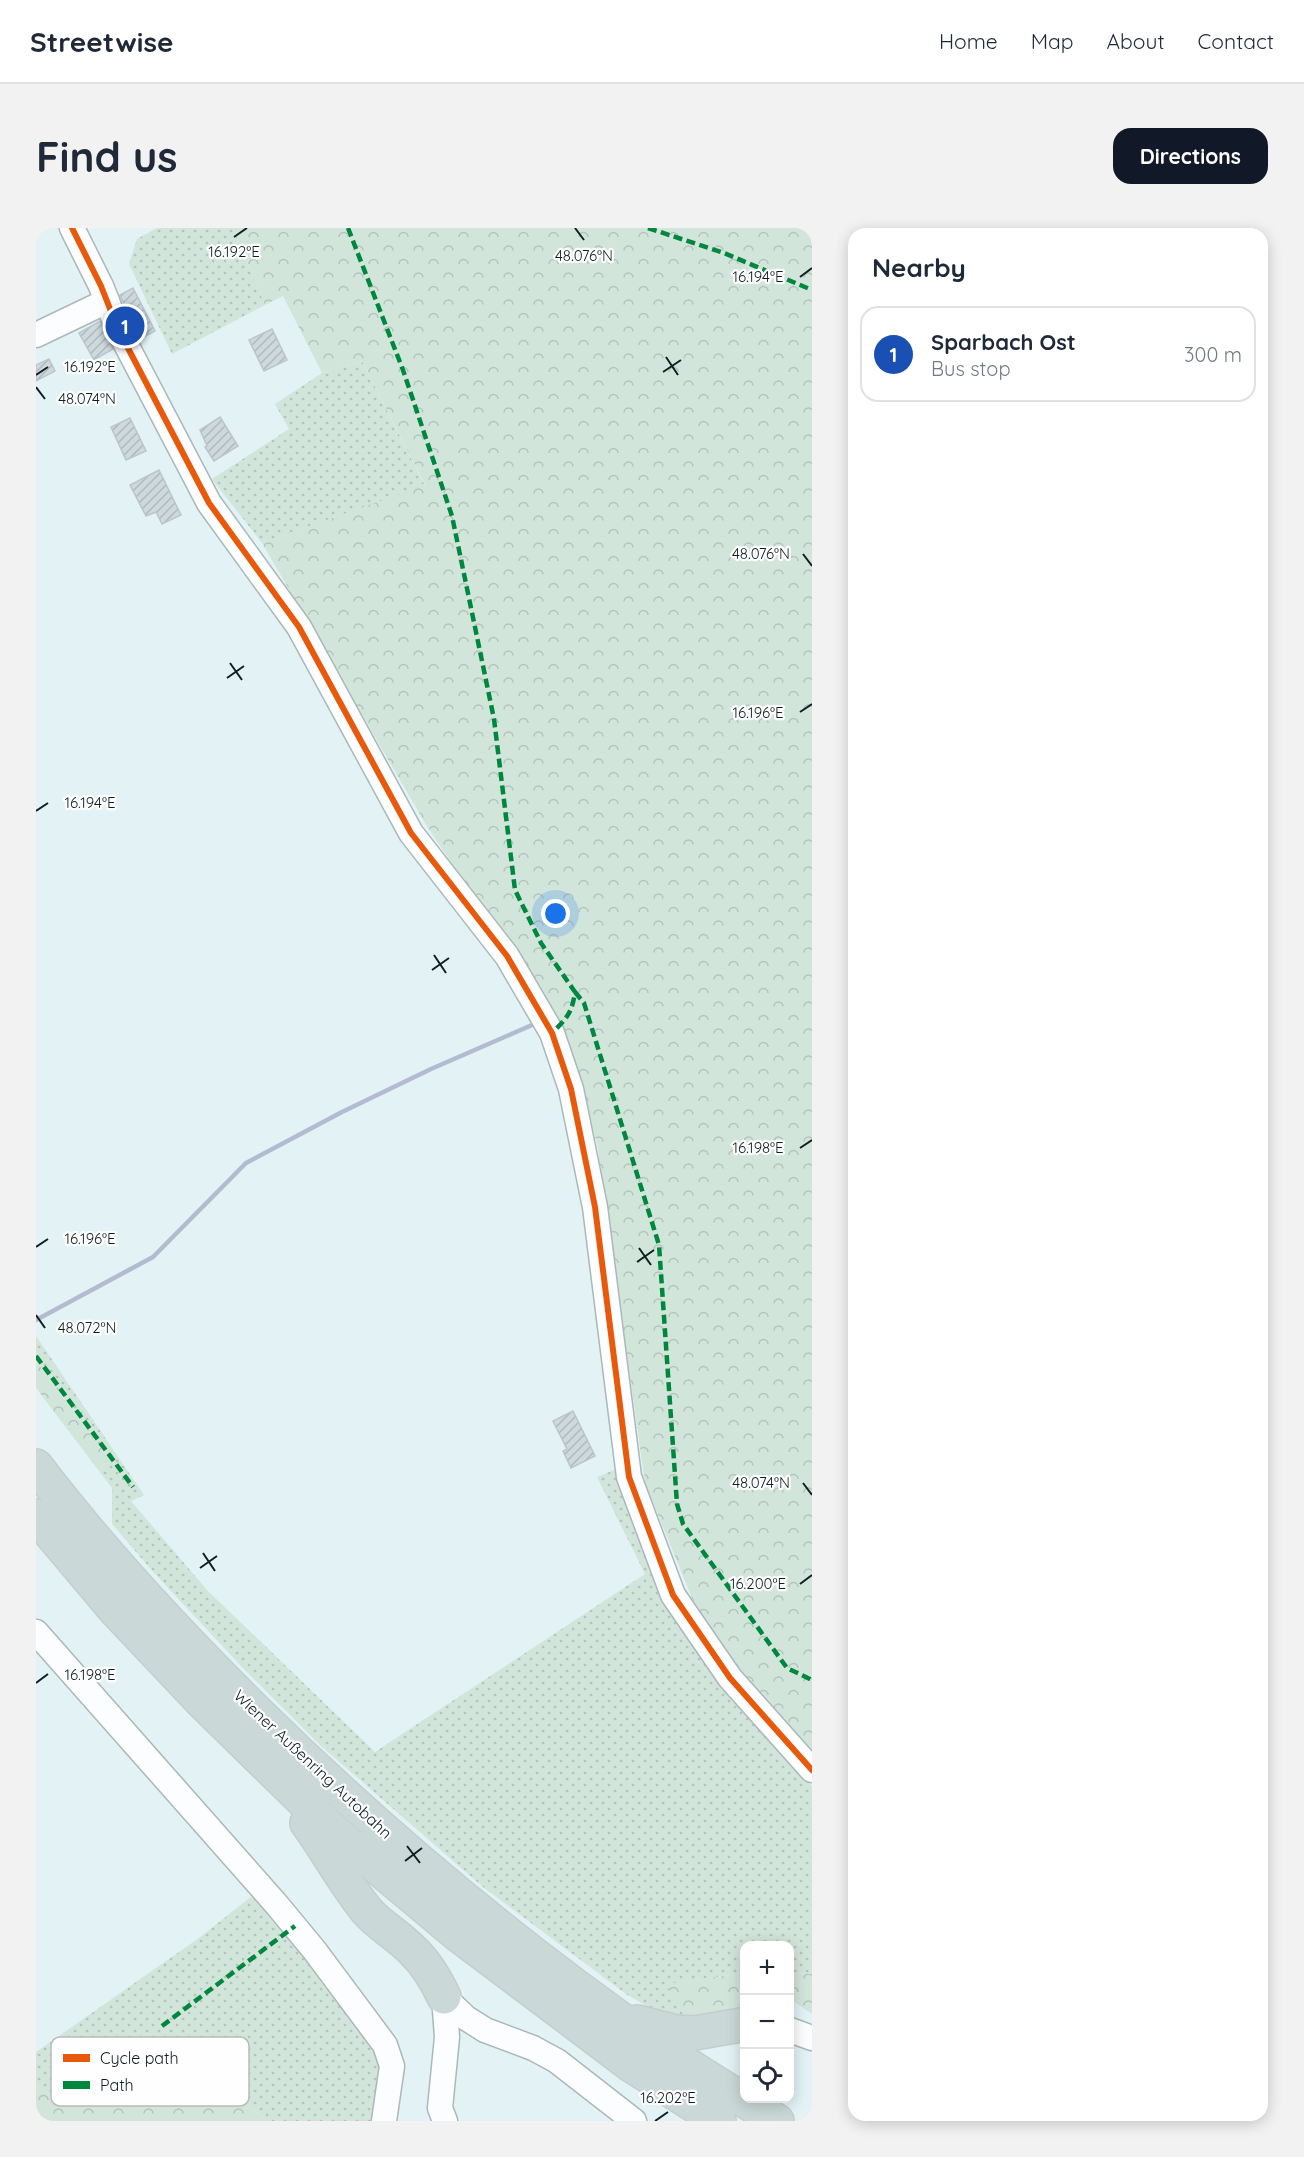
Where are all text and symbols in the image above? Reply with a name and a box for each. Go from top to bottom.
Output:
text: Streetwise [30,24,173,59]
text: Home [939,28,998,54]
text: Map [1031,28,1074,54]
text: About [1107,28,1165,54]
text: Contact [1198,28,1274,54]
button: Directions [1113,128,1268,184]
text: Find us [36,130,178,183]
text: 16.192°E [208,242,260,261]
text: 48.076°N [555,246,613,265]
text: Nearby [872,251,966,284]
text: 16.194°E [732,267,784,286]
pin: 1 [106,304,145,348]
text: Sparbach Ost [931,328,1076,356]
text: 1 [890,342,897,367]
text: 300 m [1184,342,1242,367]
text: Bus stop [931,356,1011,381]
text: 16.192°E [64,357,116,376]
text: 48.074°N [58,389,116,408]
text: 48.076°N [732,544,790,563]
text: 16.196°E [732,703,784,722]
text: 16.194°E [64,793,116,812]
your location [541,899,570,928]
text: 16.198°E [732,1138,784,1157]
text: 16.196°E [64,1229,116,1248]
text: 48.072°N [58,1318,116,1337]
text: 48.074°N [732,1473,790,1492]
text: 16.200°E [730,1574,786,1593]
text: 16.198°E [64,1665,116,1684]
street label: Wiener Außenring Autobahn [230,1685,396,1843]
map controls [740,1941,794,2103]
button: + [740,1941,794,1995]
button: − [740,1995,794,2049]
legend [51,2037,249,2106]
text: Cycle path [100,2048,179,2068]
button: locate [740,2049,794,2103]
text: Path [100,2075,134,2095]
text: 16.202°E [640,2088,696,2107]

